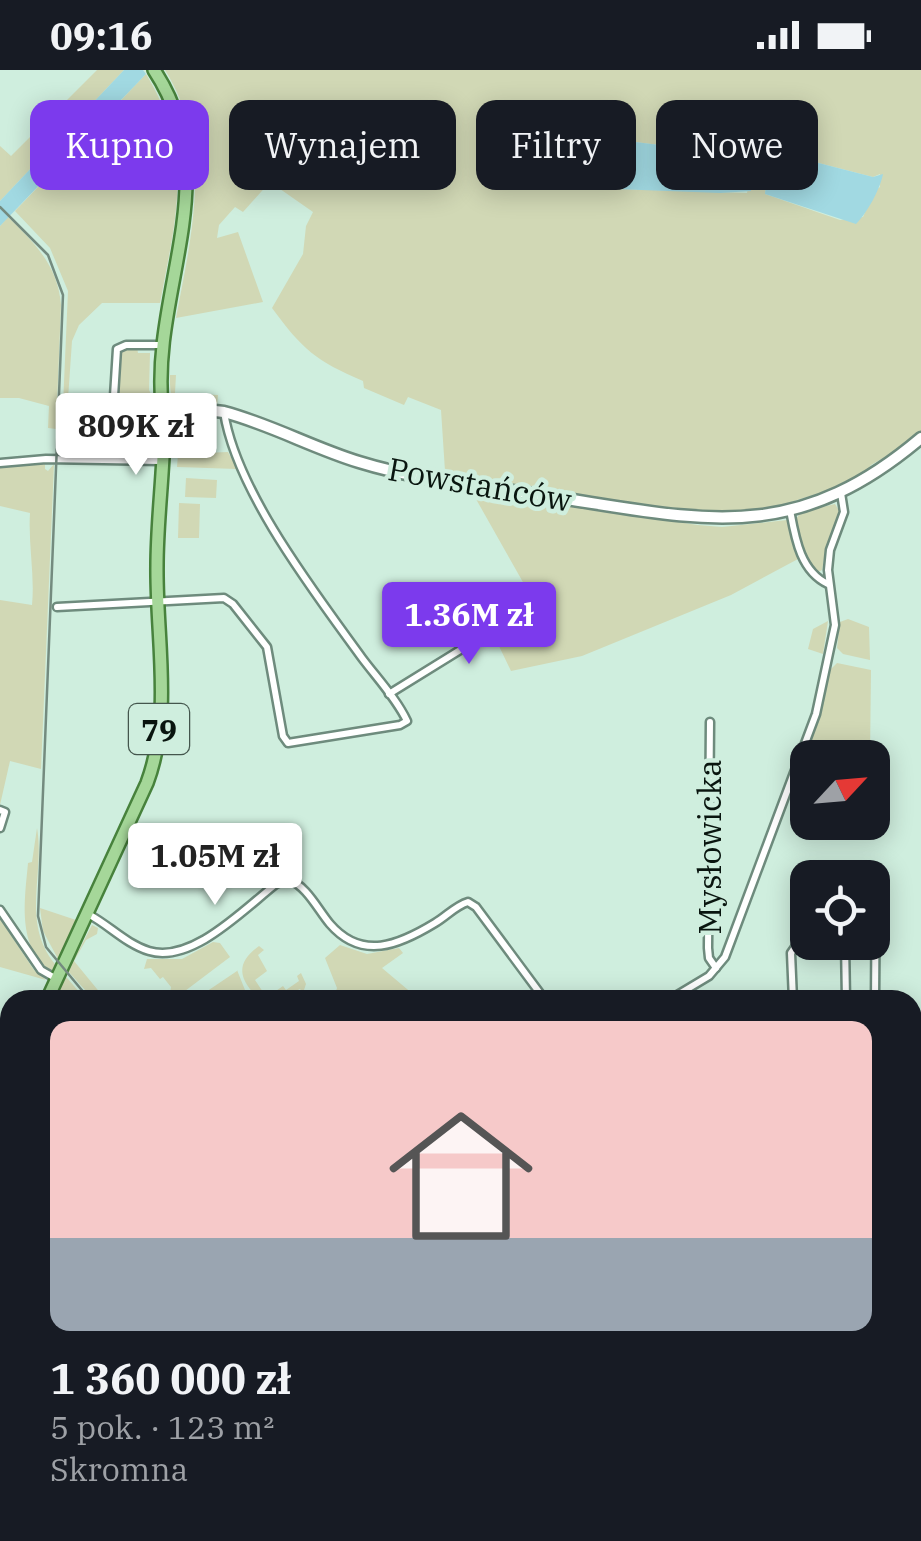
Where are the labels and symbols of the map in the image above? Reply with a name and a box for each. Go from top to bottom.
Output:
pin: 809K zł [44,393,228,478]
street label: Powstańców [385,447,575,521]
pin: 1.36M zł [366,582,572,667]
road number: 79 [129,704,189,754]
north arrow [790,740,890,840]
street label: Mysłowicka [688,759,730,935]
pin: 1.05M zł [112,823,318,908]

